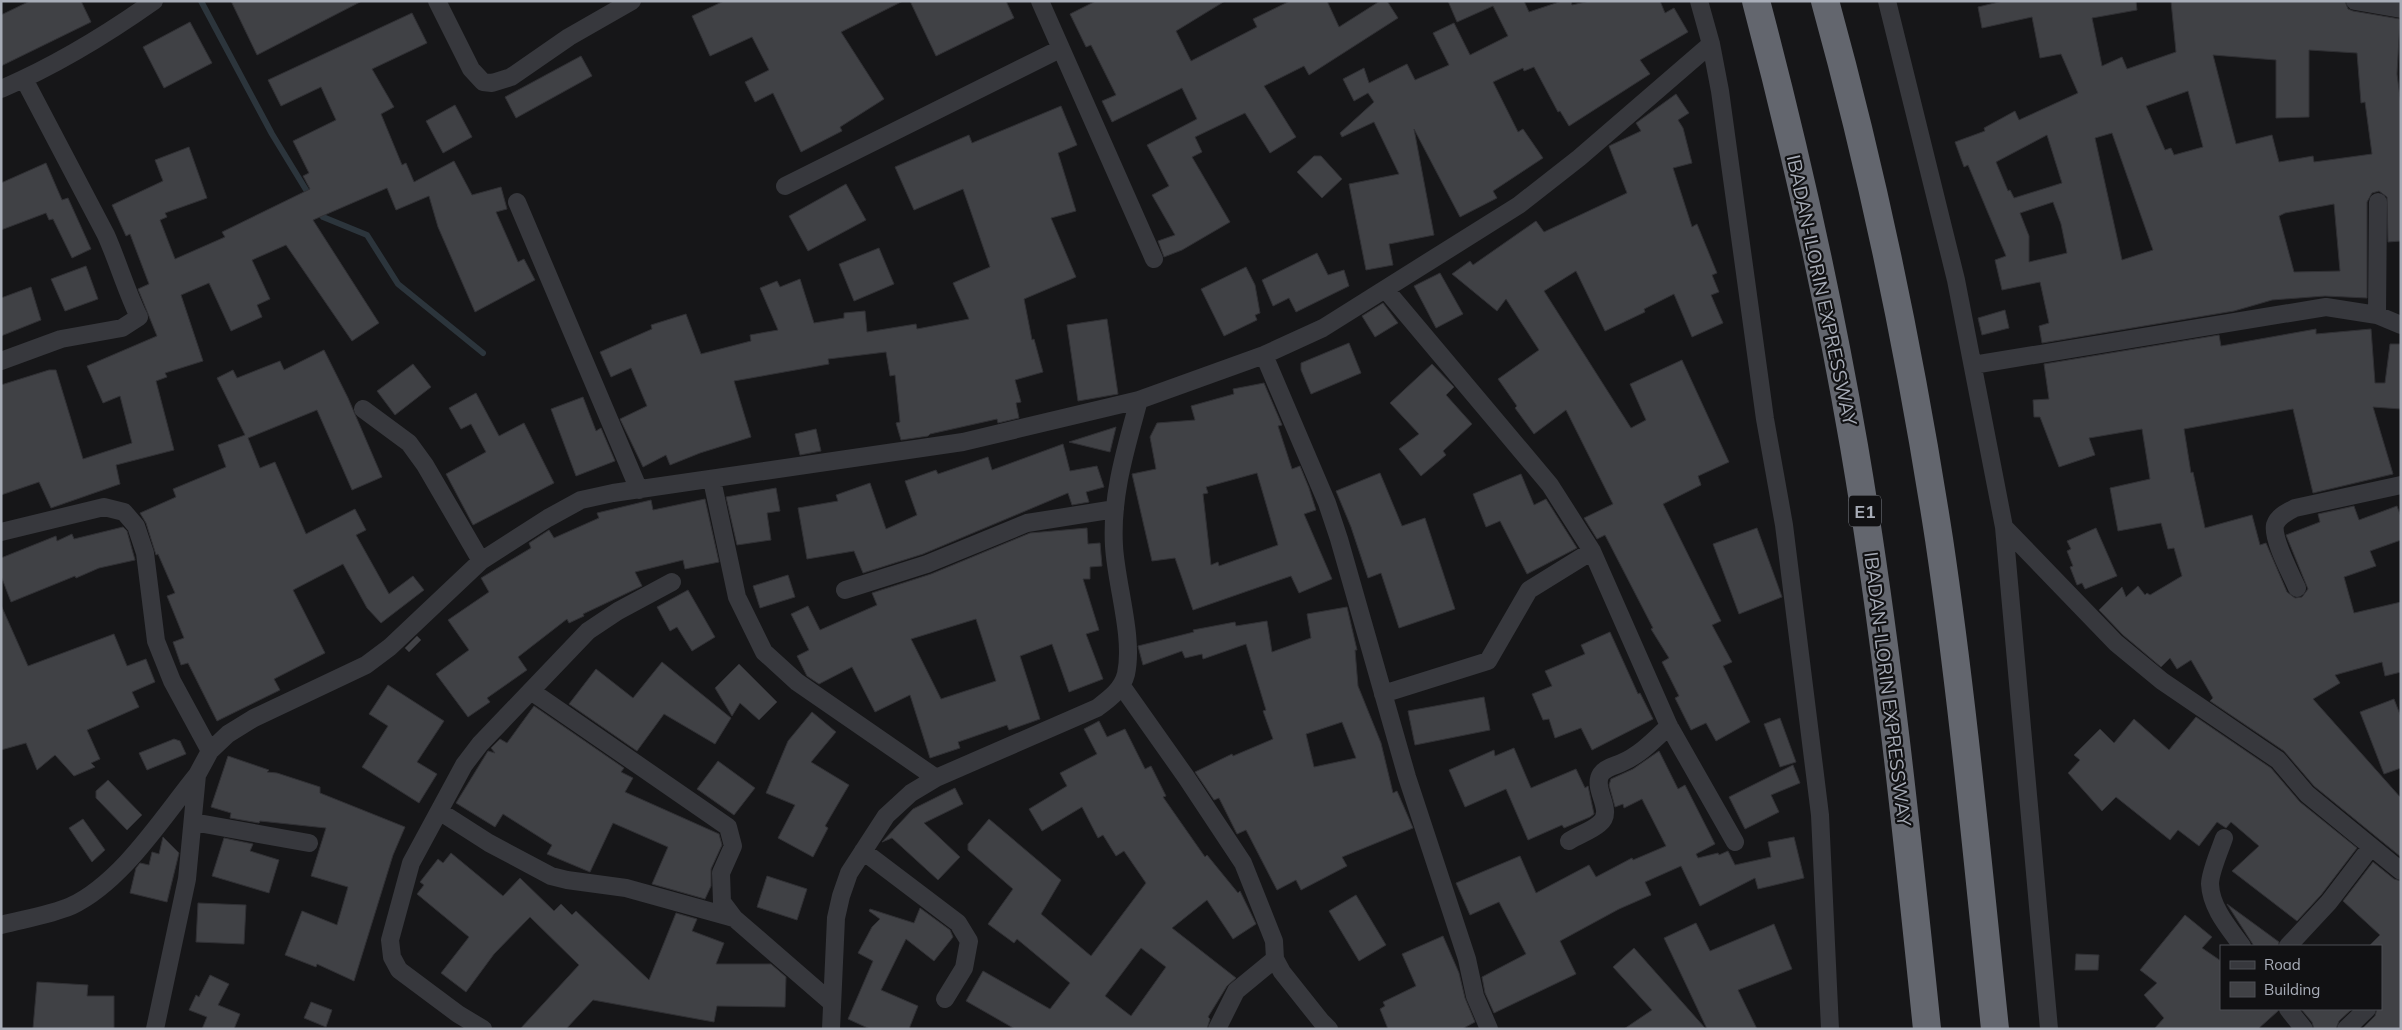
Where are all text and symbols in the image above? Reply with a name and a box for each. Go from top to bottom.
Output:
street label: IBADAN-ILORIN EXPRESSWAY [1782,152,1863,428]
road number: E1 [1849,496,1881,526]
street label: IBADAN-ILORIN EXPRESSWAY [1859,551,1917,828]
legend [2220,945,2382,1010]
text: Road [2264,955,2301,974]
text: Building [2264,980,2320,999]

